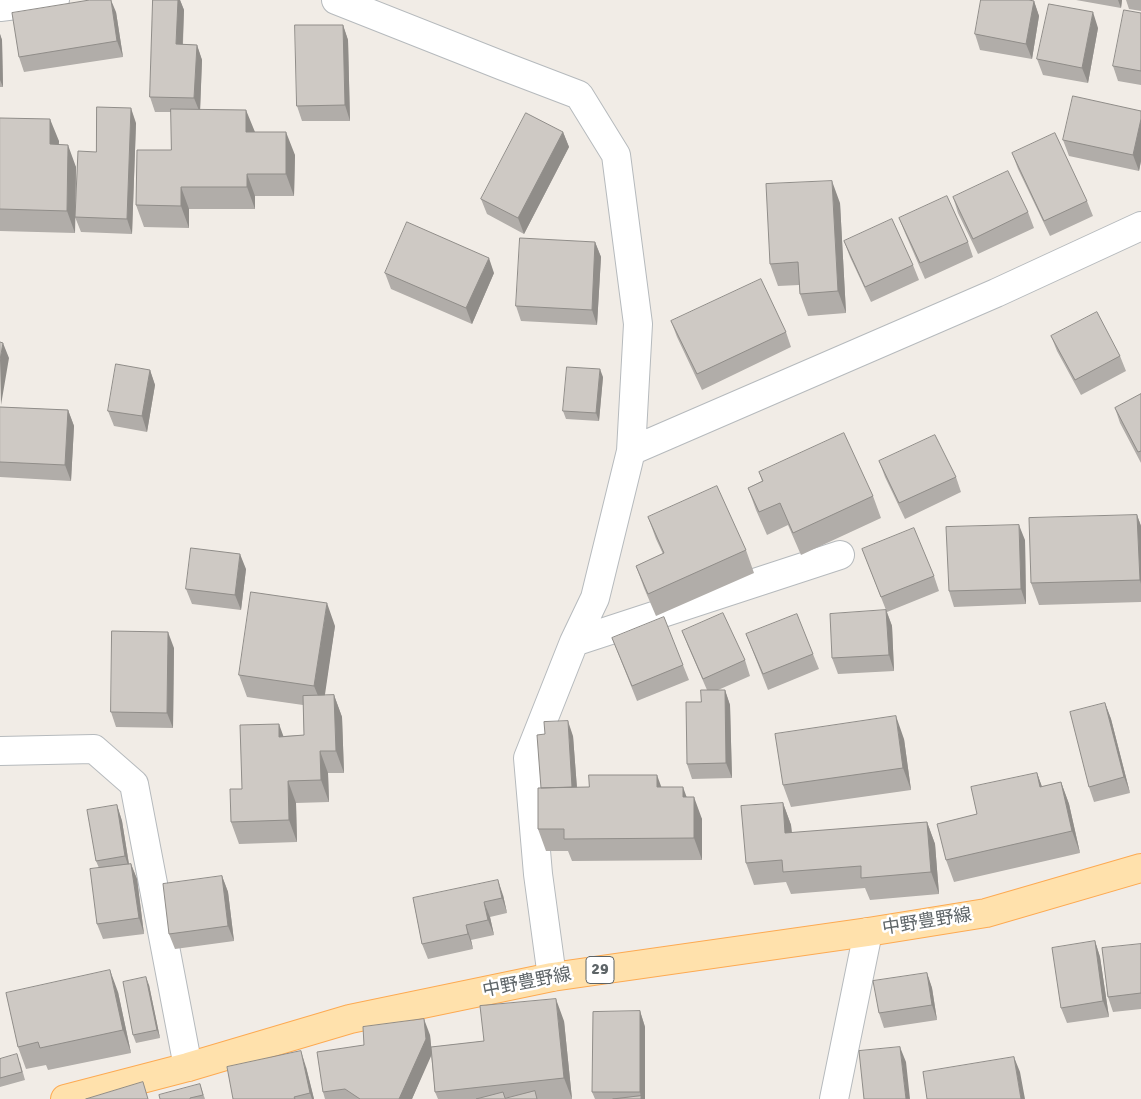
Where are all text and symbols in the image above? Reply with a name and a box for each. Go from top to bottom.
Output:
street label: 中野豊野線 [881,904,973,940]
road number: 29 [586,956,614,984]
street label: 中野豊野線 [481,964,573,1002]

